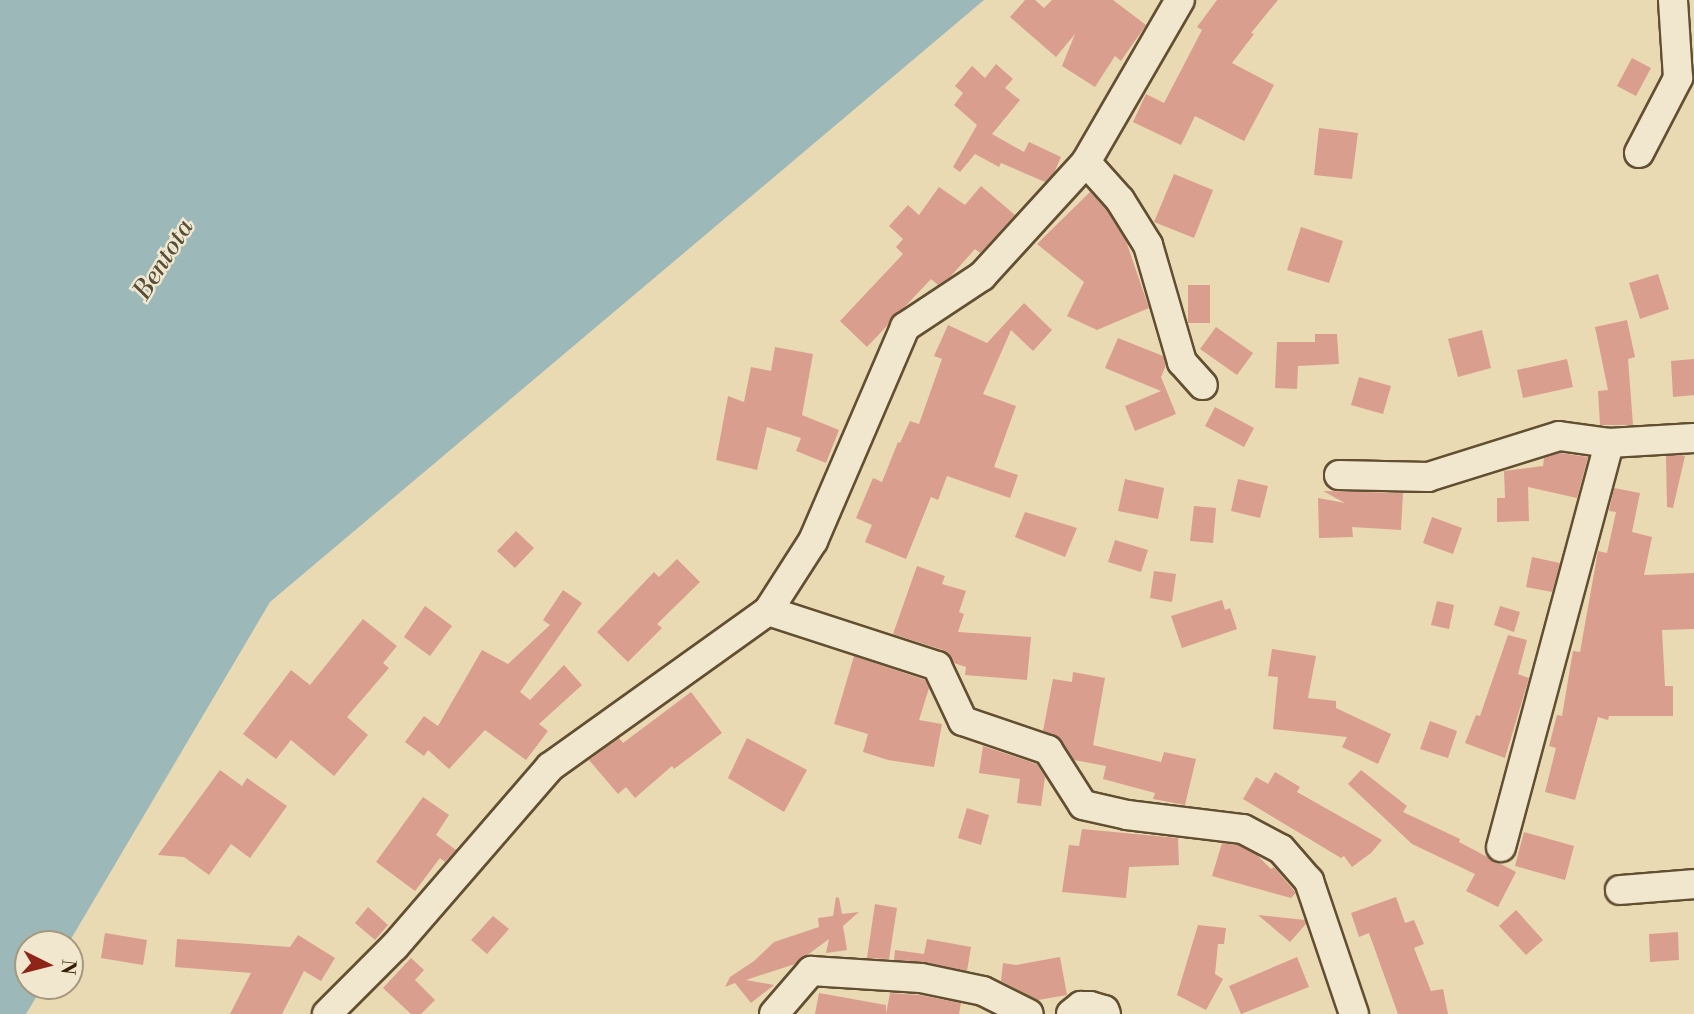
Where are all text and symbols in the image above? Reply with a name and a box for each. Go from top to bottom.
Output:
water label: Bentota [127,214,201,306]
north arrow [14,930,84,1000]
text: N [55,958,81,976]

